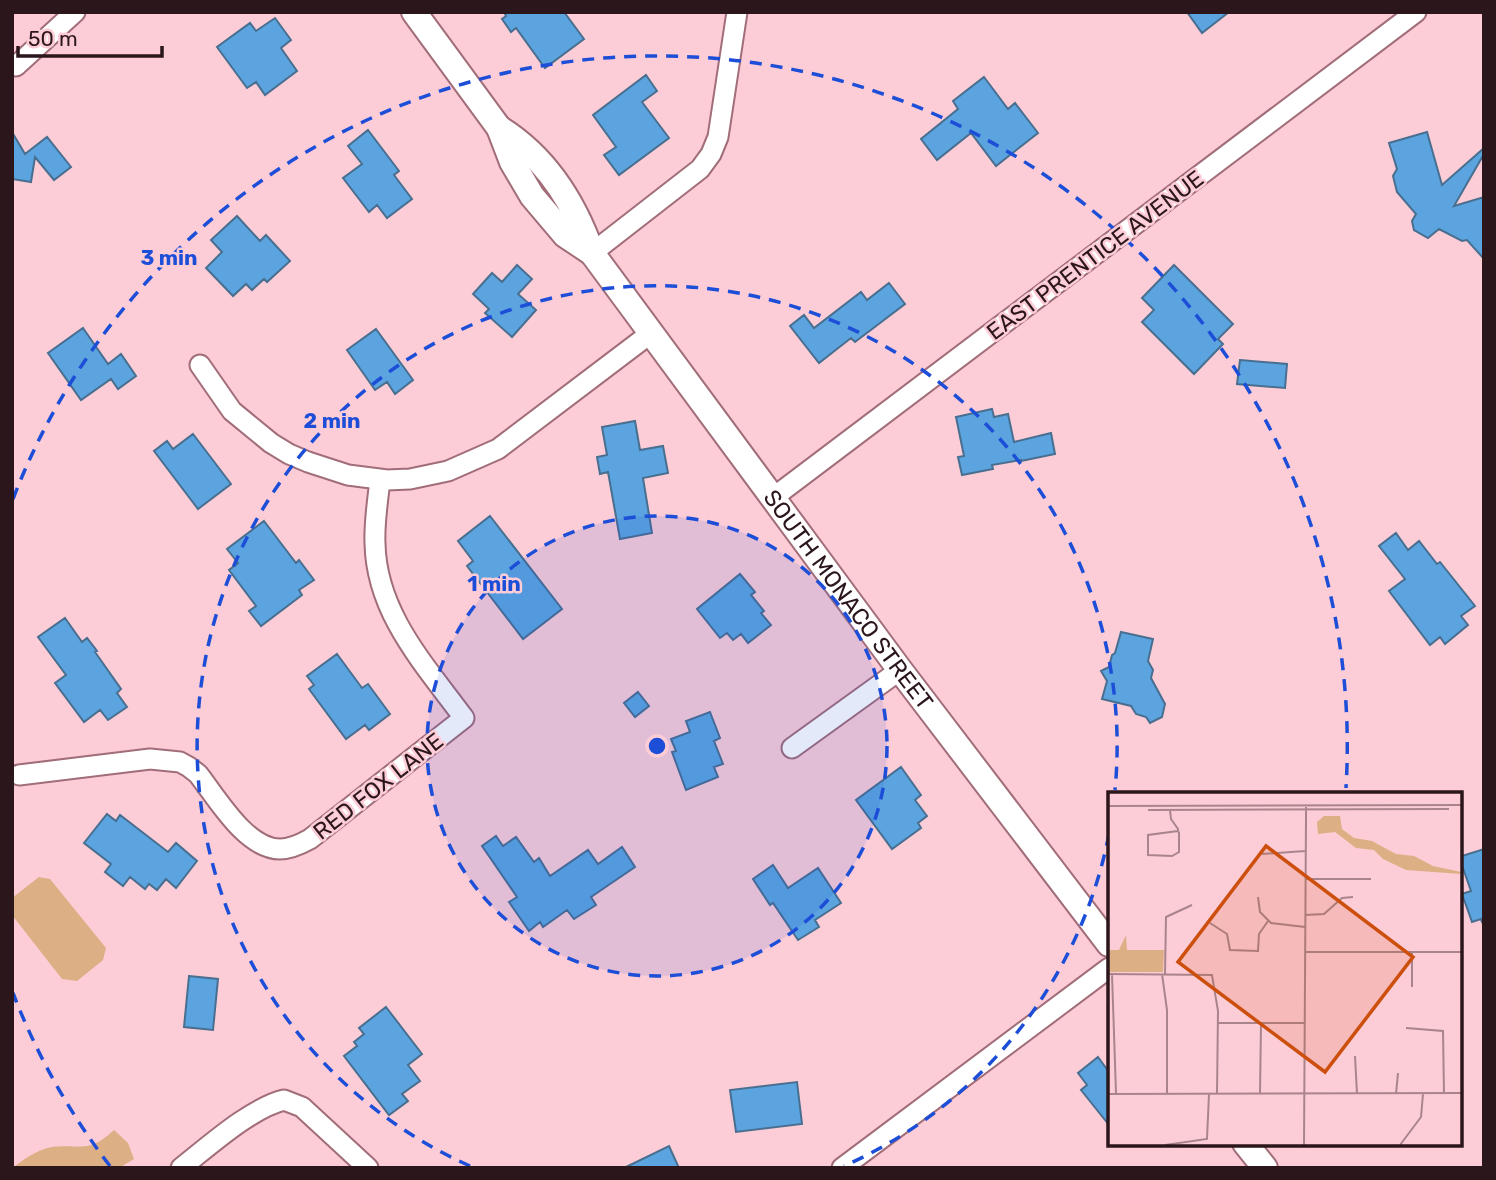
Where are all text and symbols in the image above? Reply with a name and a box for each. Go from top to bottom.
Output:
scale bar [18,14,161,58]
text: 50 m [28,26,78,51]
street label: EAST PRENTICE AVENUE [981,164,1209,346]
text: 3 min [140,245,198,270]
text: 2 min [304,408,360,433]
street label: SOUTH MONACO STREET [758,484,939,715]
text: 1 min [467,571,521,596]
street label: RED FOX LANE [307,727,449,845]
centre of rings [645,734,669,758]
inset map [1108,792,1461,1145]

